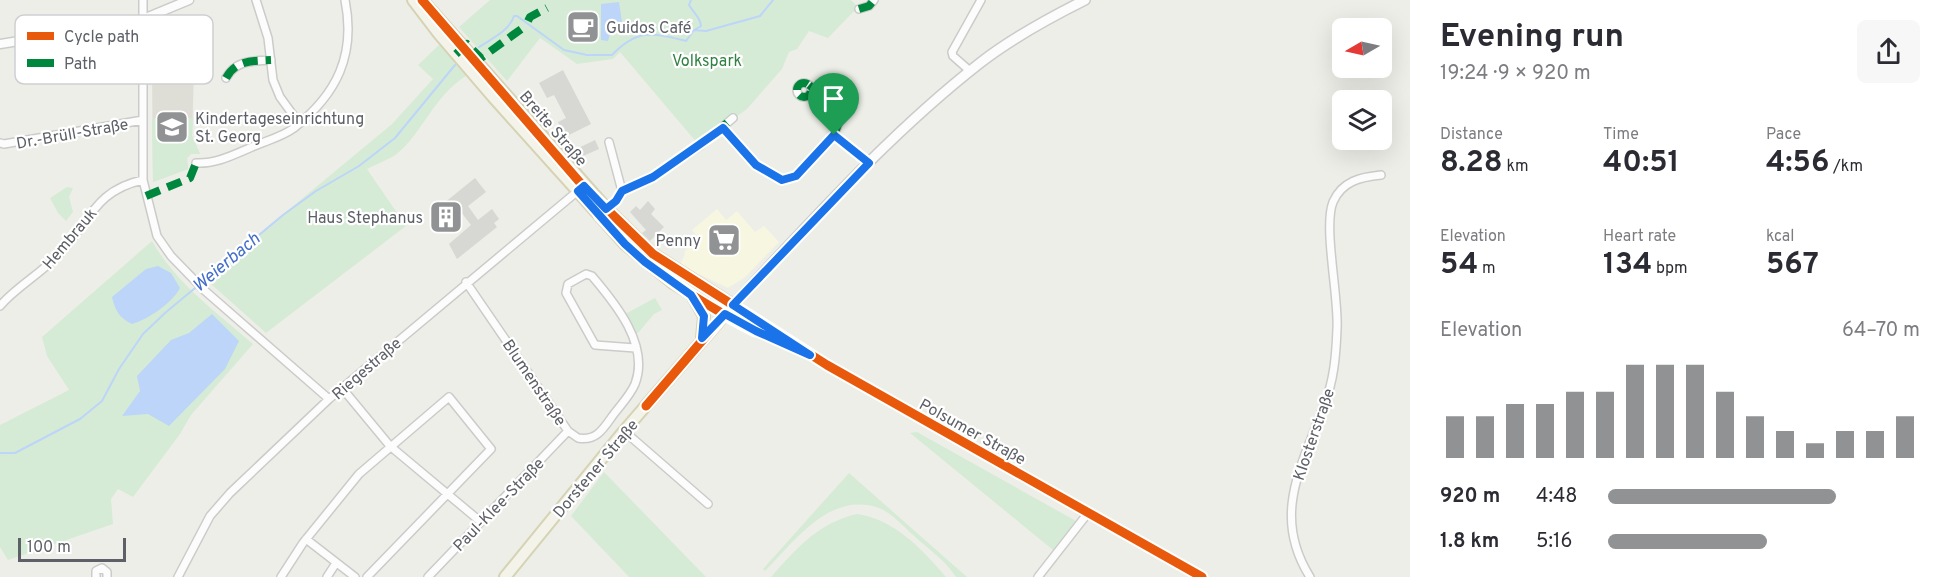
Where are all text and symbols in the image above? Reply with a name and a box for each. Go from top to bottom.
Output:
cafe icon: Guidos Café [565,9,601,45]
legend [15,15,213,84]
text: Evening run [1440,17,1624,59]
north arrow [1332,18,1392,78]
map controls [1332,18,1392,150]
place label: Guidos Café [606,19,691,39]
button: share [1857,20,1920,83]
text: Cycle path [64,28,139,48]
park label: Volkspark [672,52,742,72]
text: Path [64,55,97,75]
text: 19:24 · 9 × 920 m [1440,61,1591,87]
pin [808,73,859,135]
icon: arrive [817,82,850,115]
street label: Breite Straße [514,87,591,171]
button: layers [1332,90,1392,150]
school or university icon: Kindertageseinrichtung St. Georg [154,109,190,145]
place label: Kindertageseinrichtung St. Georg [195,110,364,148]
street label: Dr.-Brüll-Straße [15,115,130,155]
text: Distance [1440,125,1503,145]
text: Time [1603,125,1639,145]
text: Pace [1766,125,1801,145]
text: 8.28 [1440,145,1503,182]
text: 40:51 [1603,145,1680,182]
text: 4:56 [1766,145,1829,182]
text: km [1503,157,1529,177]
text: /km [1829,157,1863,177]
building icon: Haus Stephanus [428,199,464,235]
street label: Hembrauk [39,204,102,274]
place label: Haus Stephanus [307,209,423,229]
supermarket icon: Penny [706,222,742,258]
text: Elevation [1440,227,1506,247]
text: Heart rate [1603,227,1676,247]
text: kcal [1766,227,1794,247]
water label: Weierbach [188,228,266,298]
place label: Penny [655,232,701,252]
text: 54 [1440,247,1478,284]
text: 134 [1603,247,1652,284]
text: 567 [1766,247,1819,284]
text: m [1478,259,1496,279]
text: bpm [1652,259,1687,279]
text: Elevation [1440,318,1522,344]
text: 64–70 m [1842,318,1920,344]
street label: Riegestraße [328,334,406,405]
street label: Blumenstraße [497,336,570,430]
street label: Klosterstraße [1290,386,1340,483]
street label: Polsumer Straße [915,395,1029,470]
street label: Dorstener Straße [550,416,643,523]
street label: Paul-Klee-Straße [450,454,549,556]
text: 920 m [1440,484,1500,510]
text: 4:48 [1536,484,1578,510]
text: 1.8 km [1440,529,1499,555]
text: 5:16 [1536,529,1572,555]
scale bar [18,535,126,562]
text: 100 m [27,538,71,558]

